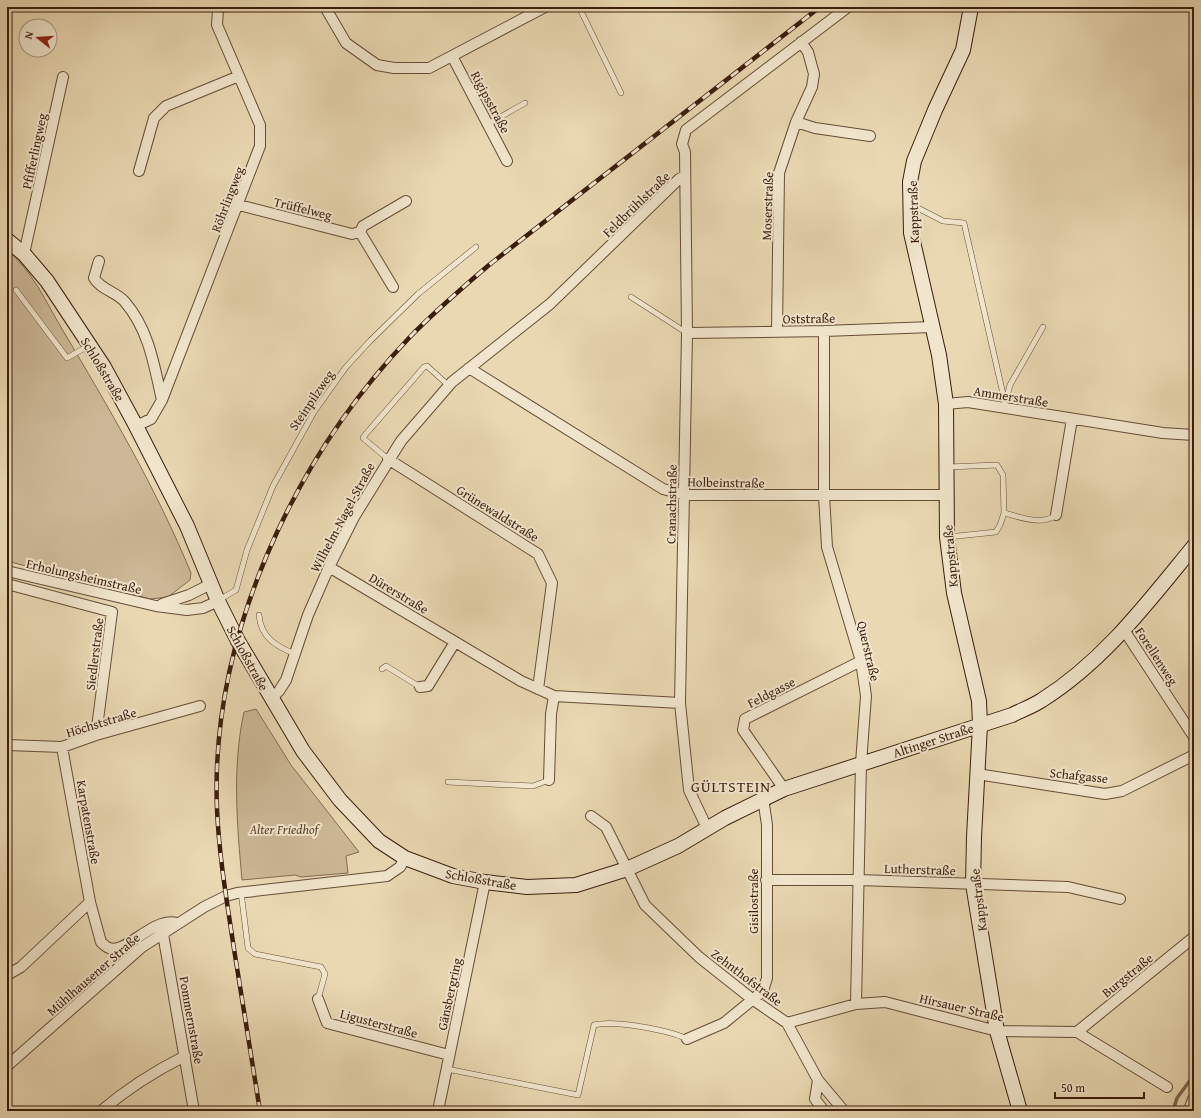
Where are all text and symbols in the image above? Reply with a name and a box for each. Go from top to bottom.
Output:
north arrow [18,18,58,58]
text: N [20,29,37,41]
street label: Rigipsstraße [466,68,515,137]
street label: Pfifferlingweg [17,111,52,191]
street label: Röhrlingweg [206,163,249,235]
street label: Feldbrühlstraße [598,167,674,242]
street label: Moserstraße [757,171,778,241]
street label: Kappstraße [903,180,924,244]
street label: Trüffelweg [272,192,334,225]
street label: Oststraße [783,309,835,328]
street label: Schloßstraße [76,334,129,405]
street label: Steinpilzweg [284,366,339,434]
street label: Ammerstraße [972,381,1050,412]
street label: Wilhelm-Nagel-Straße [305,459,379,575]
street label: Cranachstraße [661,464,682,544]
street label: Holbeinstraße [687,472,765,493]
street label: Grünewaldstraße [453,480,543,546]
street label: Kappstraße [938,524,963,588]
street label: Erholungsheimstraße [24,554,144,599]
street label: Dürerstraße [365,568,432,619]
street label: Siedlerstraße [81,617,108,691]
street label: Querstraße [852,619,885,683]
street label: Schloßstraße [222,622,273,694]
street label: Forellenweg [1131,623,1183,690]
street label: Feldgasse [744,672,799,713]
street label: Höchststraße [64,703,139,742]
street label: Altinger Straße [890,718,976,762]
street label: Schafgasse [1049,763,1109,788]
district label: GÜLTSTEIN [691,776,771,797]
street label: Karpatenstraße [72,778,105,866]
park label: Alter Friedhof [249,820,321,839]
street label: Lutherstraße [884,859,956,880]
street label: Schloßstraße [444,864,518,895]
street label: Gisilostraße [744,868,763,934]
street label: Kappstraße [965,868,992,932]
street label: Mühlhausener Straße [43,928,144,1020]
street label: Zehnthofstraße [707,944,786,1011]
street label: Burgstraße [1098,949,1157,1002]
street label: Gänsbergring [433,956,467,1032]
street label: Pommernstraße [174,975,209,1065]
street label: Hirsauer Straße [918,989,1006,1026]
street label: Ligusterstraße [338,1004,420,1043]
scale bar [1055,1074,1144,1100]
text: 50 m [1061,1079,1085,1096]

